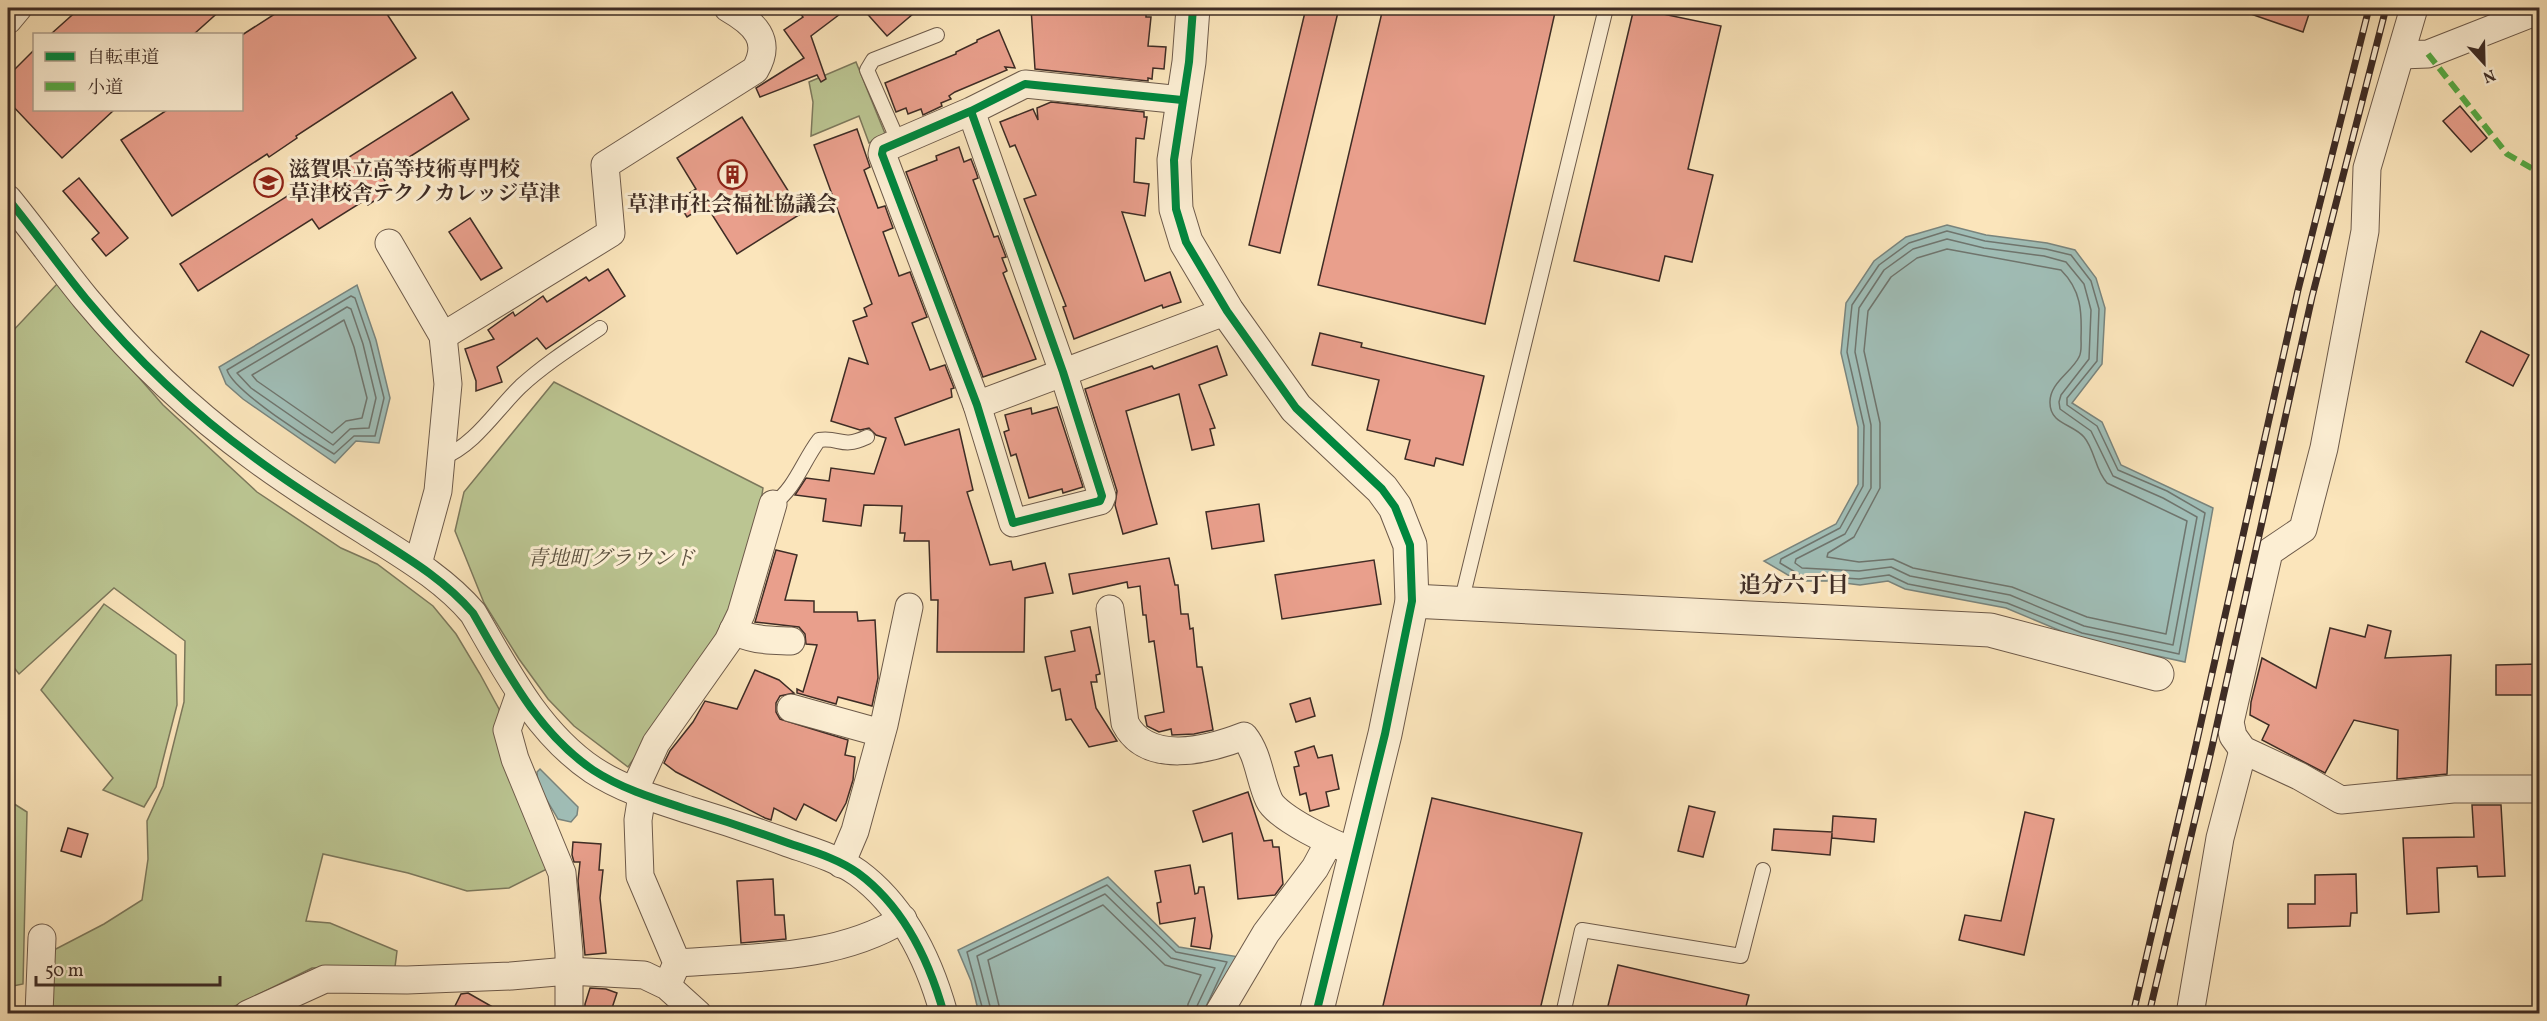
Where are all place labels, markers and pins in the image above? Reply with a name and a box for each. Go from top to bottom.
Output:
place label: 滋賀県立高等技術専門校 草津校舎テクノカレッジ草津 [289,156,560,209]
building icon: 草津市社会福祉協議会 [716,158,748,190]
school or university icon: 滋賀県立高等技術専門校 草津校舎テクノカレッジ草津 [252,166,284,198]
place label: 草津市社会福祉協議会 [627,191,837,220]

